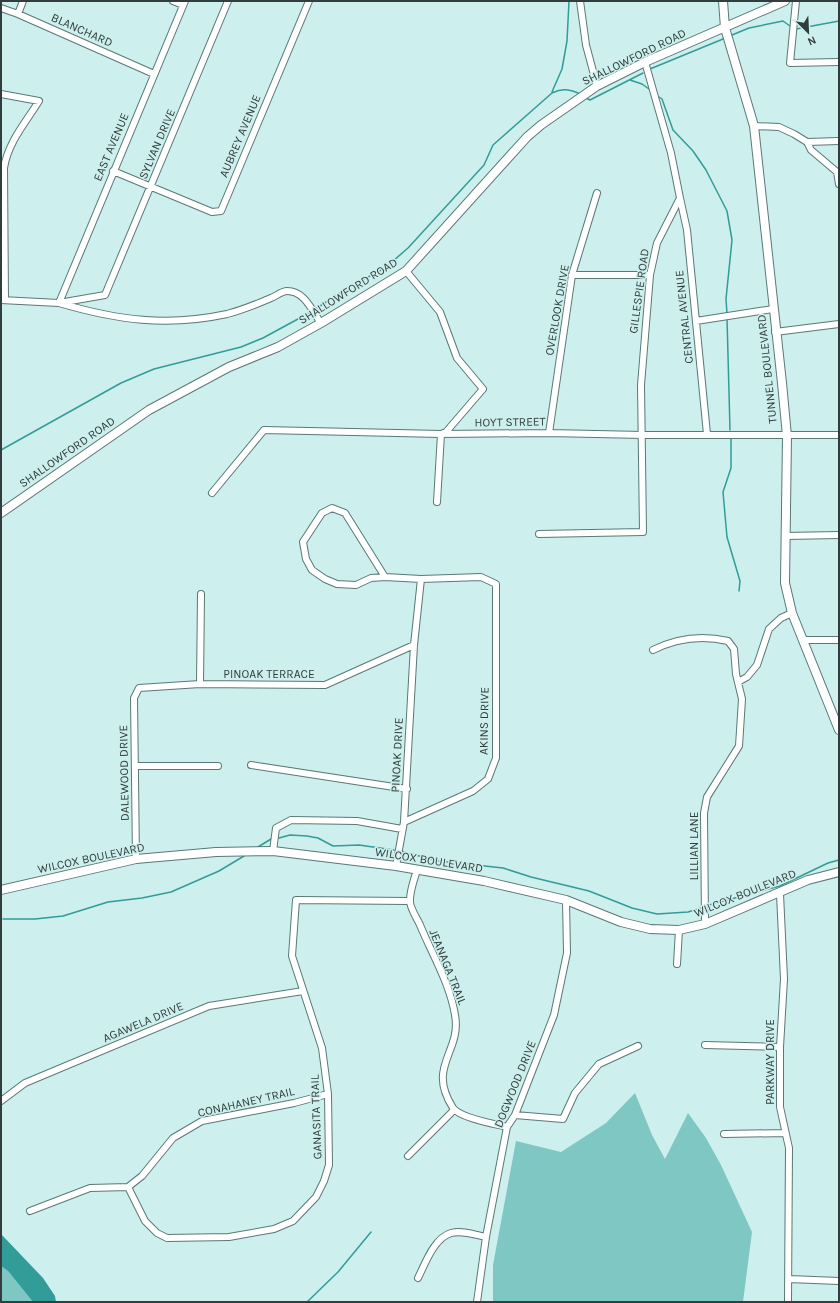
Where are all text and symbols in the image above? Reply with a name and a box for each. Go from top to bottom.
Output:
street label: BLANCHARD [49,10,115,50]
north arrow [788,12,828,52]
street label: SHALLOWFORD ROAD [580,26,688,88]
text: N [806,33,818,48]
street label: AUBREY AVENUE [216,93,264,179]
street label: SYLVAN DRIVE [136,107,178,181]
street label: EAST AVENUE [90,111,132,183]
street label: GILLESPIE ROAD [626,247,652,334]
street label: SHALLOWFORD ROAD [296,255,400,327]
street label: OVERLOOK DRIVE [542,264,572,356]
street label: CENTRAL AVENUE [672,270,696,364]
street label: TUNNEL BOULEVARD [754,314,780,424]
street label: SHALLOWFORD ROAD [16,414,118,490]
street label: HOYT STREET [474,414,546,430]
street label: PINOAK TERRACE [223,667,315,681]
street label: AKINS DRIVE [476,687,492,755]
street label: PINOAK DRIVE [388,717,406,793]
street label: DALEWOOD DRIVE [116,725,132,821]
street label: LILLIAN LANE [687,812,701,880]
street label: WILCOX BOULEVARD [36,840,146,876]
street label: WILCOX BOULEVARD [374,845,484,875]
street label: WILCOX BOULEVARD [692,866,798,920]
street label: JEANAGA TRAIL [426,927,470,1007]
street label: AGAWELA DRIVE [101,999,185,1045]
street label: PARKWAY DRIVE [763,1019,777,1105]
street label: DOGWOOD DRIVE [491,1038,539,1130]
street label: GANASITA TRAIL [308,1074,324,1160]
street label: CONAHANEY TRAIL [196,1084,296,1120]

